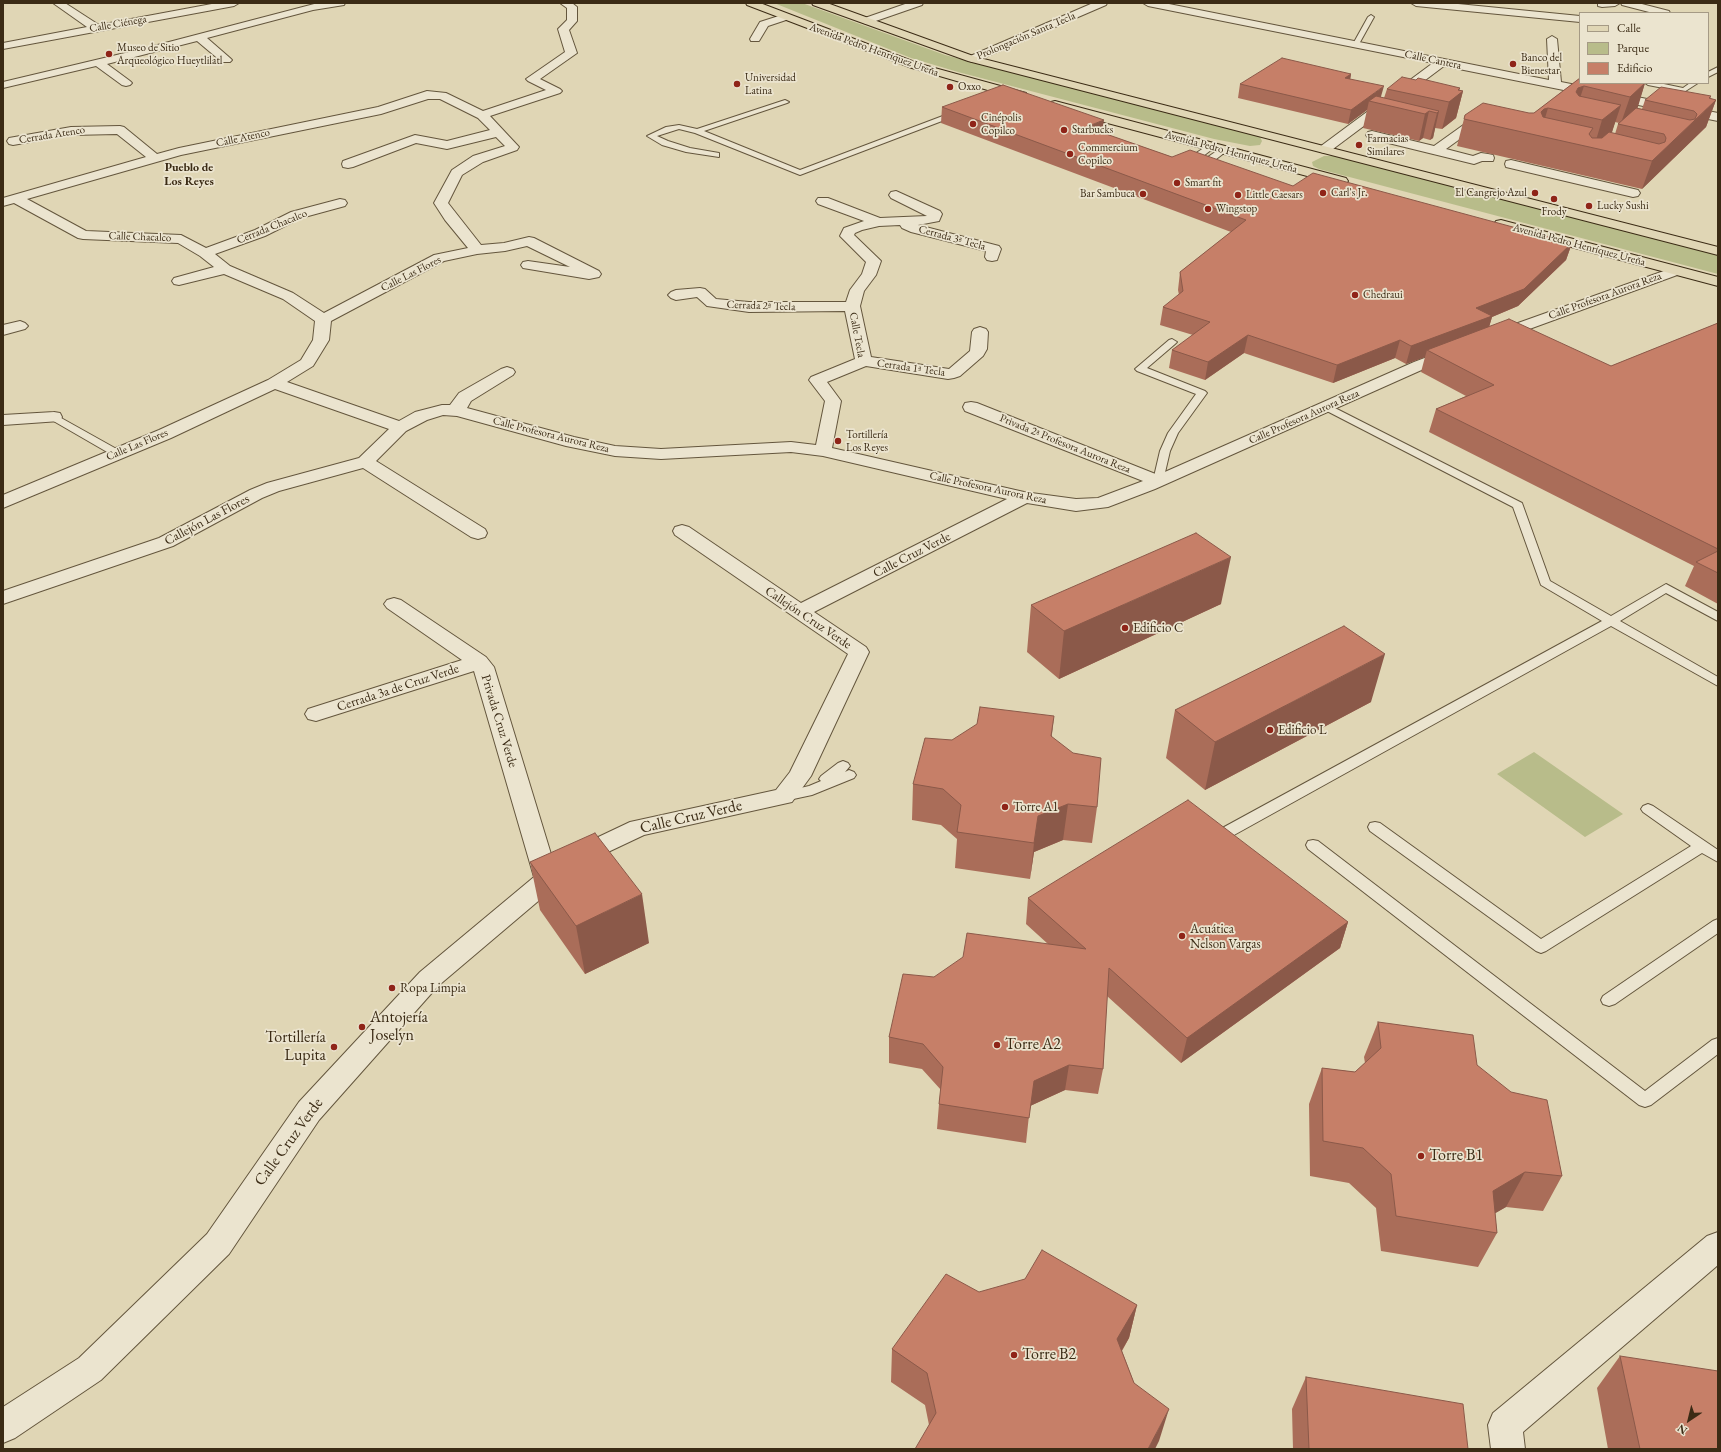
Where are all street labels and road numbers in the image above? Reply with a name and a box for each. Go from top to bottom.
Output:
street label: Prolongación Santa Tecla [975,9,1077,63]
street label: Calle Ciénega [88,12,148,36]
street label: Avenida Pedro Henríquez Ureña [807,20,941,80]
street label: Calle Cantera [1403,48,1463,72]
street label: Cerrada Atenco [18,123,86,147]
street label: Calle Atenco [215,126,271,150]
street label: Avenida Pedro Henríquez Ureña [1163,128,1299,176]
street label: Cerrada Chacalco [235,207,309,247]
street label: Avenida Pedro Henríquez Ureña [1511,221,1647,269]
street label: Cerrada 3ª Tecla [917,223,987,253]
street label: Calle Chacalco [108,229,172,245]
street label: Calle Las Flores [379,253,443,295]
street label: Calle Profesora Aurora Reza [1547,269,1663,323]
street label: Cerrada 2ª Tecla [726,298,796,314]
street label: Calle Tecla [846,311,868,359]
street label: Cerrada 1ª Tecla [876,357,946,379]
street label: Calle Profesora Aurora Reza [1247,387,1361,447]
street label: Privada 2ª Profesora Aurora Reza [998,412,1132,476]
street label: Calle Profesora Aurora Reza [491,414,611,456]
street label: Calle Las Flores [104,426,170,464]
street label: Calle Profesora Aurora Reza [928,469,1048,507]
street label: Callejón Las Flores [162,491,252,549]
street label: Calle Cruz Verde [871,529,953,581]
street label: Callejón Cruz Verde [762,583,854,653]
street label: Cerrada 3a de Cruz Verde [335,661,461,715]
street label: Privada Cruz Verde [477,673,521,769]
street label: Calle Cruz Verde [638,796,744,838]
street label: Calle Cruz Verde [251,1094,327,1190]

